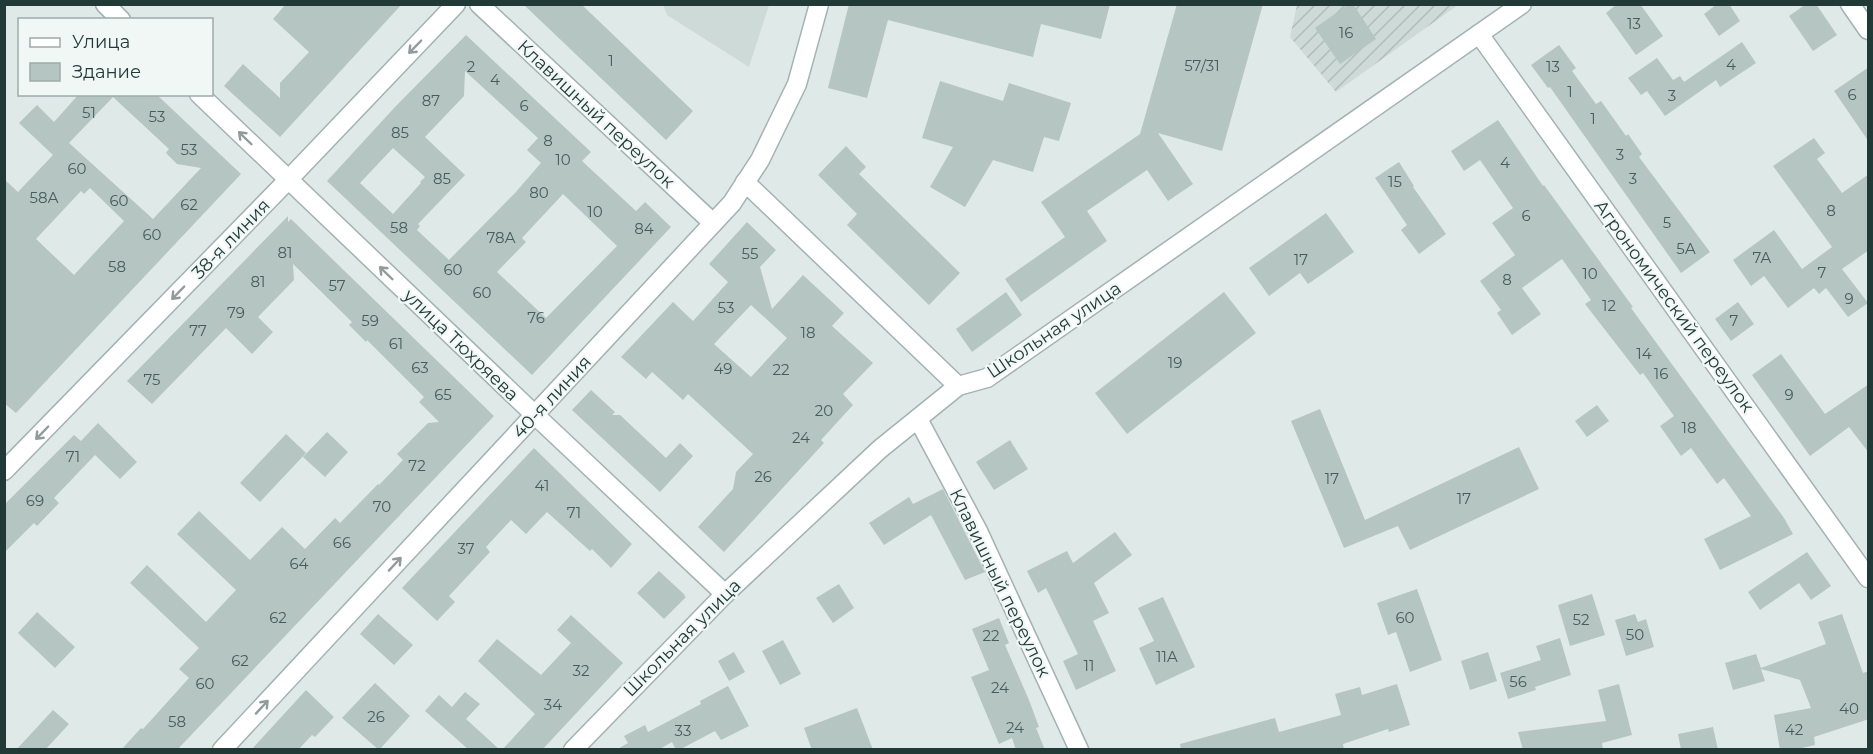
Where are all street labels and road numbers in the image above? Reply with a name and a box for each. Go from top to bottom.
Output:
street label: Клавишный переулок [513,35,680,193]
street label: 38-я линия [187,194,275,284]
street label: Агрономический переулок [1589,195,1759,417]
street label: Школьная улица [983,277,1125,383]
street label: улица Тюхряева [398,284,523,406]
street label: 40-я линия [508,351,596,443]
street label: Клавишный переулок [945,485,1056,681]
street label: Школьная улица [619,575,745,701]

